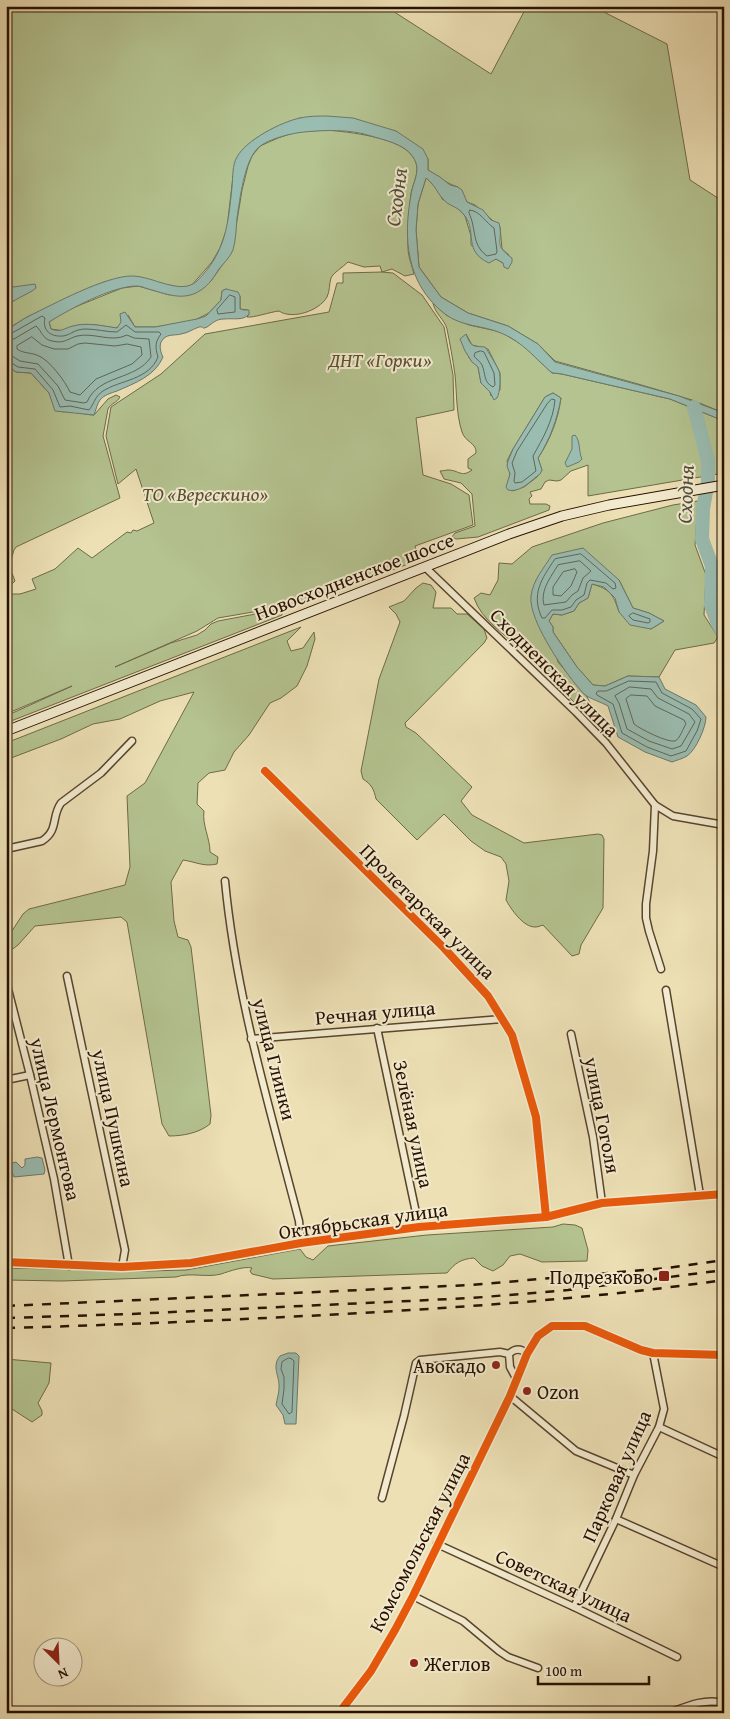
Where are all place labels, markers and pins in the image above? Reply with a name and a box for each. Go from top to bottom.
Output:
place label: Подрезково [550,1262,653,1291]
marker: Подрезково [657,1269,671,1283]
place label: Авокадо [413,1351,486,1380]
marker: Авокадо [490,1359,502,1371]
place label: Ozon [537,1377,579,1406]
marker: Ozon [521,1385,533,1397]
place label: Жеглов [423,1649,491,1678]
marker: Жеглов [408,1657,420,1669]

